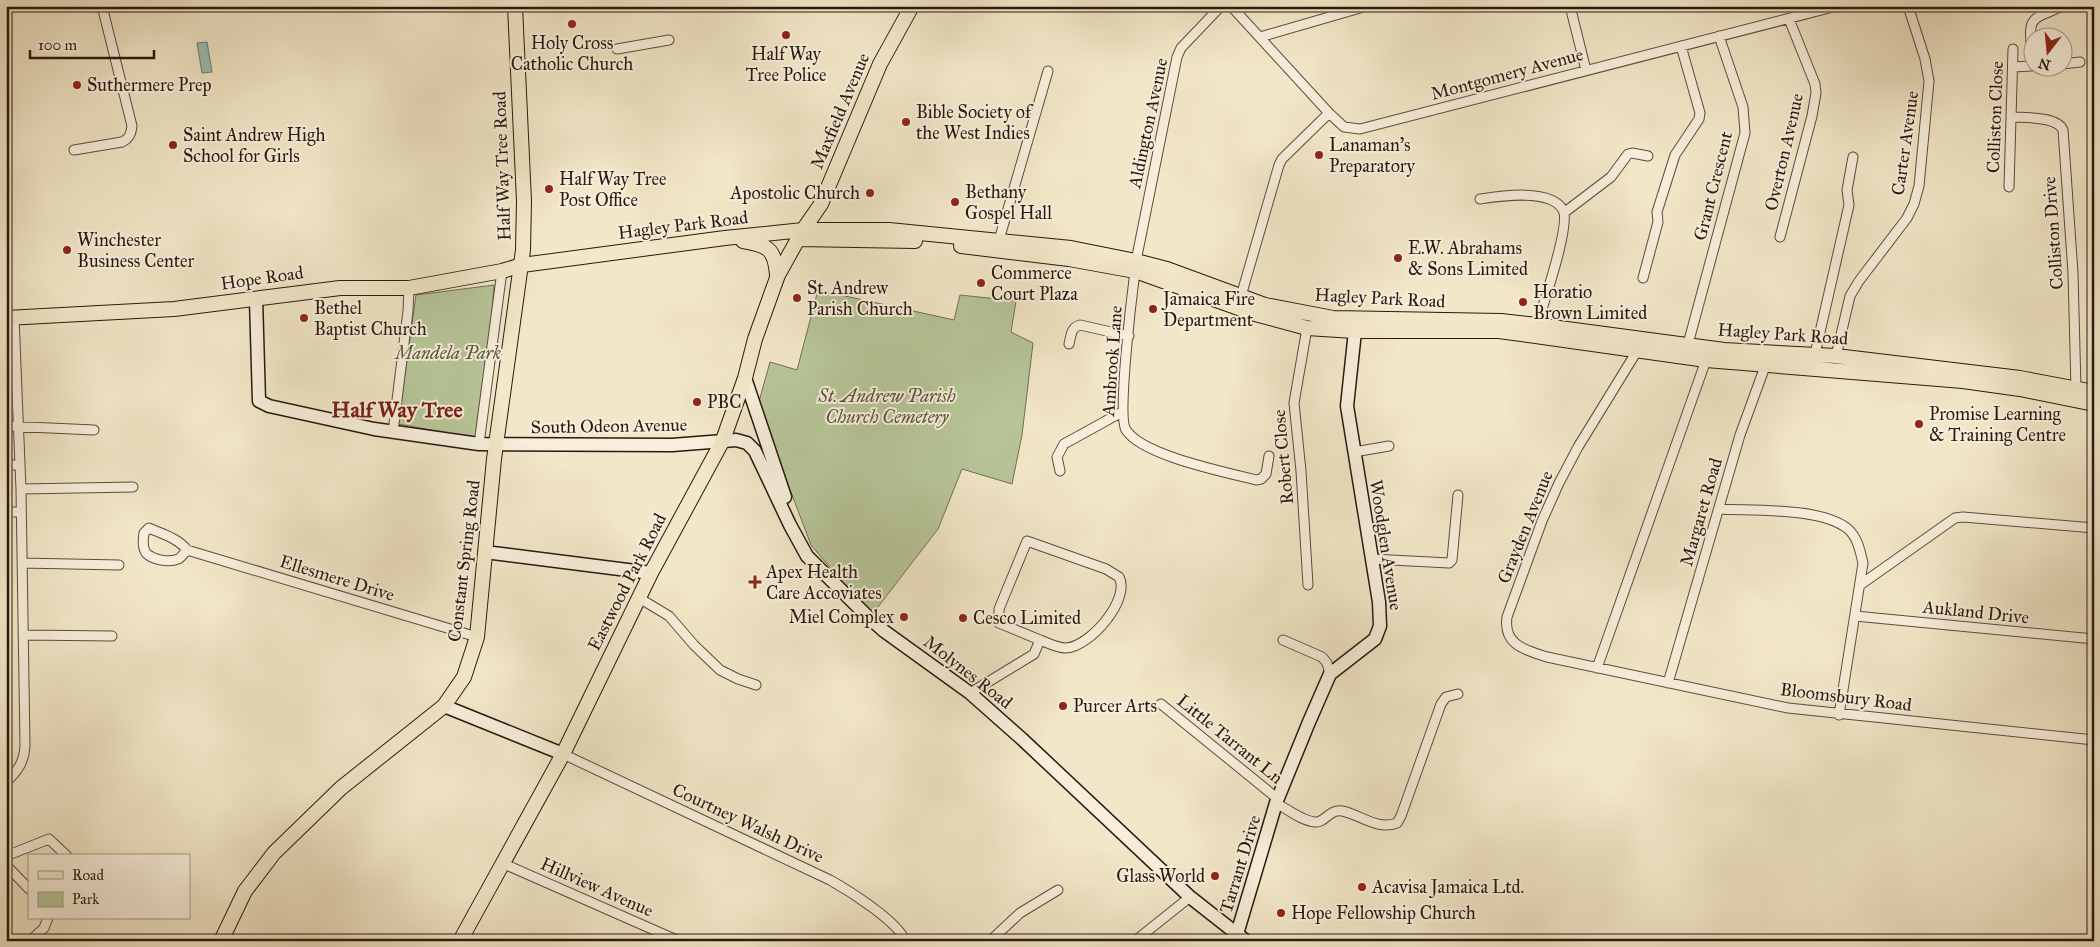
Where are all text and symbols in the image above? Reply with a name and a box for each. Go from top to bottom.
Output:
marker: Holy Cross Catholic Church [566,18,578,30]
scale bar [30,28,154,60]
north arrow [2022,28,2072,78]
marker: Half Way Tree Police [780,29,792,41]
place label: Holy Cross Catholic Church [511,32,633,75]
text: 100 m [38,36,78,54]
place label: Half Way Tree Police [745,43,827,86]
street label: Montgomery Avenue [1428,43,1586,106]
street label: Maxfield Avenue [806,50,874,172]
text: N [2036,54,2053,74]
street label: Aldington Avenue [1123,56,1173,191]
street label: Colliston Close [1982,61,2008,173]
place label: Suthermere Prep [87,74,211,96]
marker: Suthermere Prep [71,79,83,91]
street label: Carter Avenue [1887,89,1923,197]
street label: Half Way Tree Road [488,91,516,241]
street label: Overton Avenue [1760,91,1808,213]
place label: Bible Society of the West Indies [916,101,1034,144]
marker: Bible Society of the West Indies [900,116,912,128]
place label: Saint Andrew High School for Girls [183,124,325,167]
street label: Grant Crescent [1689,129,1737,243]
place label: Lanaman's Preparatory [1329,134,1416,177]
marker: Saint Andrew High School for Girls [167,139,179,151]
marker: Lanaman's Preparatory [1313,149,1325,161]
place label: Half Way Tree Post Office [559,168,666,211]
street label: Colliston Drive [2038,176,2068,290]
place label: Bethany Gospel Hall [965,181,1052,224]
place label: Apostolic Church [729,182,860,204]
marker: Half Way Tree Post Office [543,183,555,195]
marker: Apostolic Church [864,187,876,199]
marker: Bethany Gospel Hall [949,196,961,208]
street label: Hagley Park Road [617,206,749,245]
place label: Winchester Business Center [77,229,195,272]
place label: E.W. Abrahams & Sons Limited [1408,237,1528,280]
marker: Winchester Business Center [61,244,73,256]
marker: E.W. Abrahams & Sons Limited [1392,252,1404,264]
street label: Hope Road [219,261,305,295]
place label: Commerce Court Plaza [991,262,1078,305]
place label: St. Andrew Parish Church [807,277,913,320]
marker: Commerce Court Plaza [975,277,987,289]
place label: Horatio Brown Limited [1533,281,1647,324]
street label: Hagley Park Road [1314,284,1446,313]
place label: Jamaica Fire Department [1161,288,1255,331]
marker: St. Andrew Parish Church [791,292,803,304]
marker: Horatio Brown Limited [1517,296,1529,308]
place label: Bethel Baptist Church [314,297,427,340]
marker: Jamaica Fire Department [1147,303,1159,315]
street label: Ambrook Lane [1097,305,1127,418]
marker: Bethel Baptist Church [298,312,310,324]
street label: Hagley Park Road [1717,318,1849,351]
park label: Mandela Park [393,342,501,364]
park label: St. Andrew Parish Church Cemetery [817,385,956,428]
place label: PBC [707,391,741,413]
district label: Half Way Tree [331,396,463,423]
marker: PBC [691,396,703,408]
place label: Promise Learning & Training Centre [1929,403,2066,447]
street label: Robert Close [1268,409,1298,505]
street label: South Odeon Avenue [531,414,687,438]
marker: Promise Learning & Training Centre [1913,418,1925,430]
street label: Margaret Road [1675,455,1728,569]
street label: Grayden Avenue [1492,467,1558,587]
street label: Woodglen Avenue [1364,478,1407,612]
street label: Constant Spring Road [443,479,486,643]
street label: Eastwood Park Road [583,510,671,654]
street label: Ellesmere Drive [277,550,397,606]
place label: Apex Health Care Accoviates [765,561,882,604]
marker: Apex Health Care Accoviates [748,575,762,589]
street label: Aukland Drive [1921,595,2030,629]
place label: Miel Complex [789,606,894,628]
place label: Cesco Limited [973,607,1081,629]
marker: Miel Complex [898,611,910,623]
marker: Cesco Limited [957,612,969,624]
street label: Molynes Road [919,631,1017,713]
street label: Bloomsbury Road [1779,678,1913,716]
street label: Little Tarrant Ln [1173,690,1288,789]
place label: Purcer Arts [1073,695,1157,717]
marker: Purcer Arts [1057,700,1069,712]
street label: Courtney Walsh Drive [669,778,827,868]
street label: Tarrant Drive [1215,812,1265,916]
street label: Hillview Avenue [537,852,657,922]
legend [28,854,190,920]
place label: Glass World [1116,865,1205,887]
text: Road [72,866,104,884]
marker: Glass World [1209,870,1221,882]
place label: Acavisa Jamaica Ltd. [1371,876,1524,899]
marker: Acavisa Jamaica Ltd. [1356,881,1368,893]
text: Park [72,890,99,908]
place label: Hope Fellowship Church [1291,902,1476,924]
marker: Hope Fellowship Church [1275,907,1287,919]

